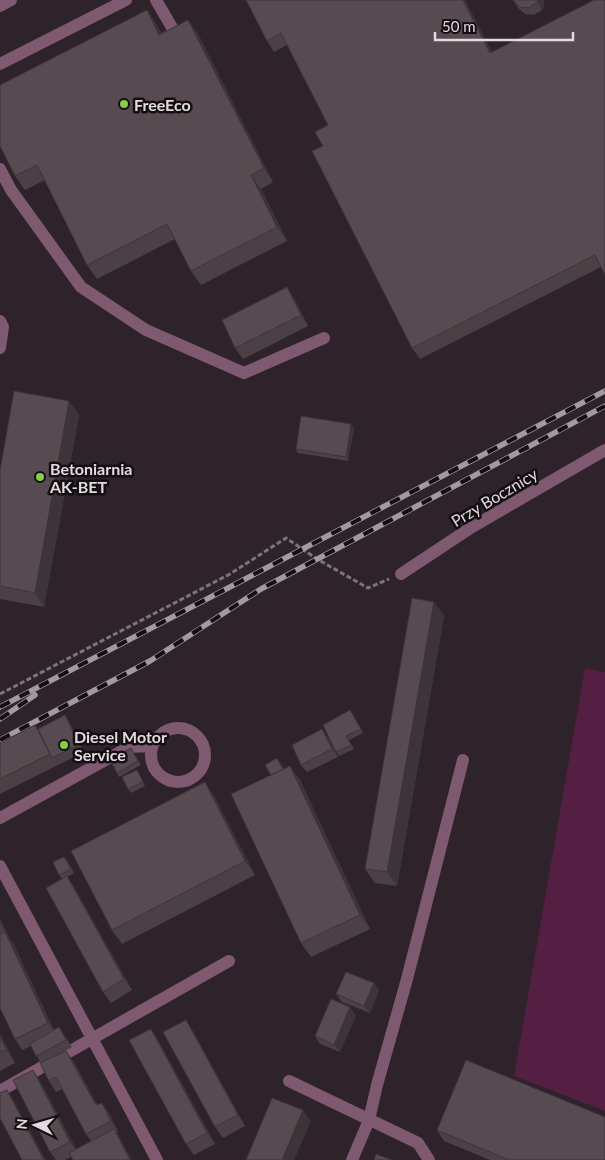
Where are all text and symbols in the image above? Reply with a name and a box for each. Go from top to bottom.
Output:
scale bar [435,10,572,42]
text: 50 m [442,17,476,35]
place label: FreeEco [134,95,191,114]
marker: FreeEco [118,98,130,110]
place label: Betoniarnia AK-BET [49,459,132,496]
street label: Przy Bocznicy [447,463,541,530]
marker: Betoniarnia AK-BET [34,471,46,483]
place label: Diesel Motor Service [74,727,167,764]
marker: Diesel Motor Service [58,739,70,751]
north arrow [10,1100,60,1150]
text: N [13,1118,30,1130]

